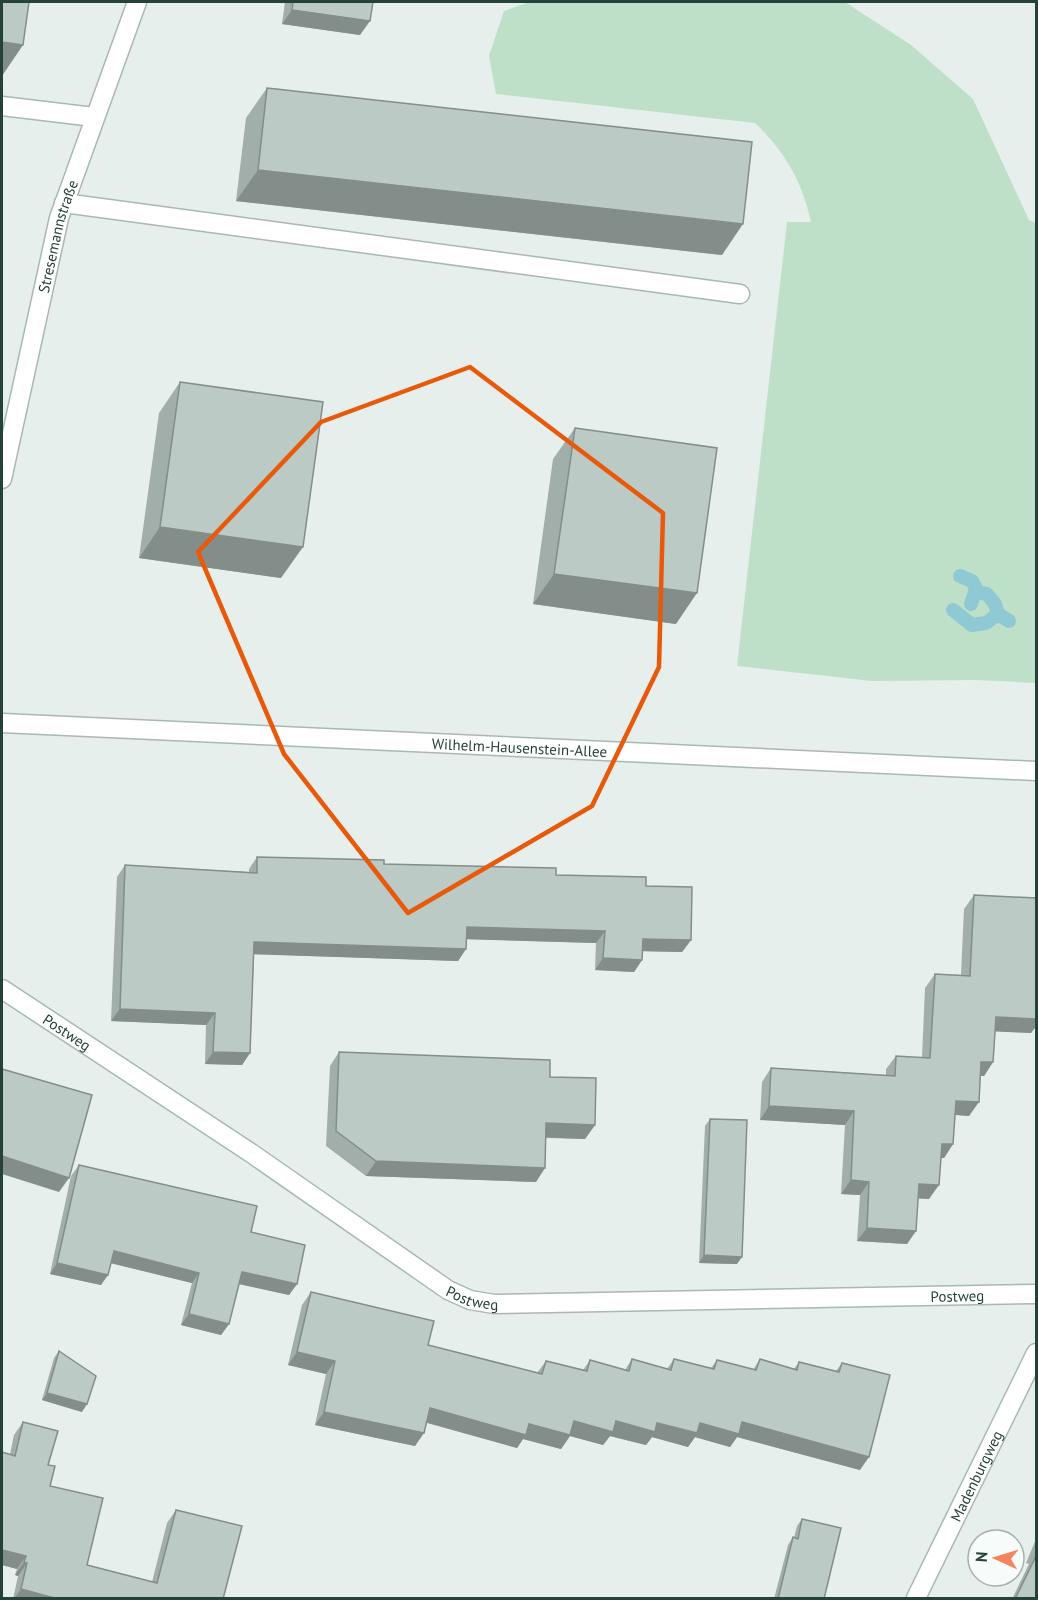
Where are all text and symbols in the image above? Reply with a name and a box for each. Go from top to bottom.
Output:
street label: Stresemannstraße [33,177,82,295]
street label: Wilhelm-Hausenstein-Allee [431,733,608,761]
street label: Postweg [39,1009,95,1055]
street label: Postweg [443,1281,498,1314]
street label: Postweg [930,1285,984,1305]
street label: Madenburgweg [946,1427,1006,1525]
north arrow [966,1528,1026,1588]
text: N [971,1551,991,1563]

